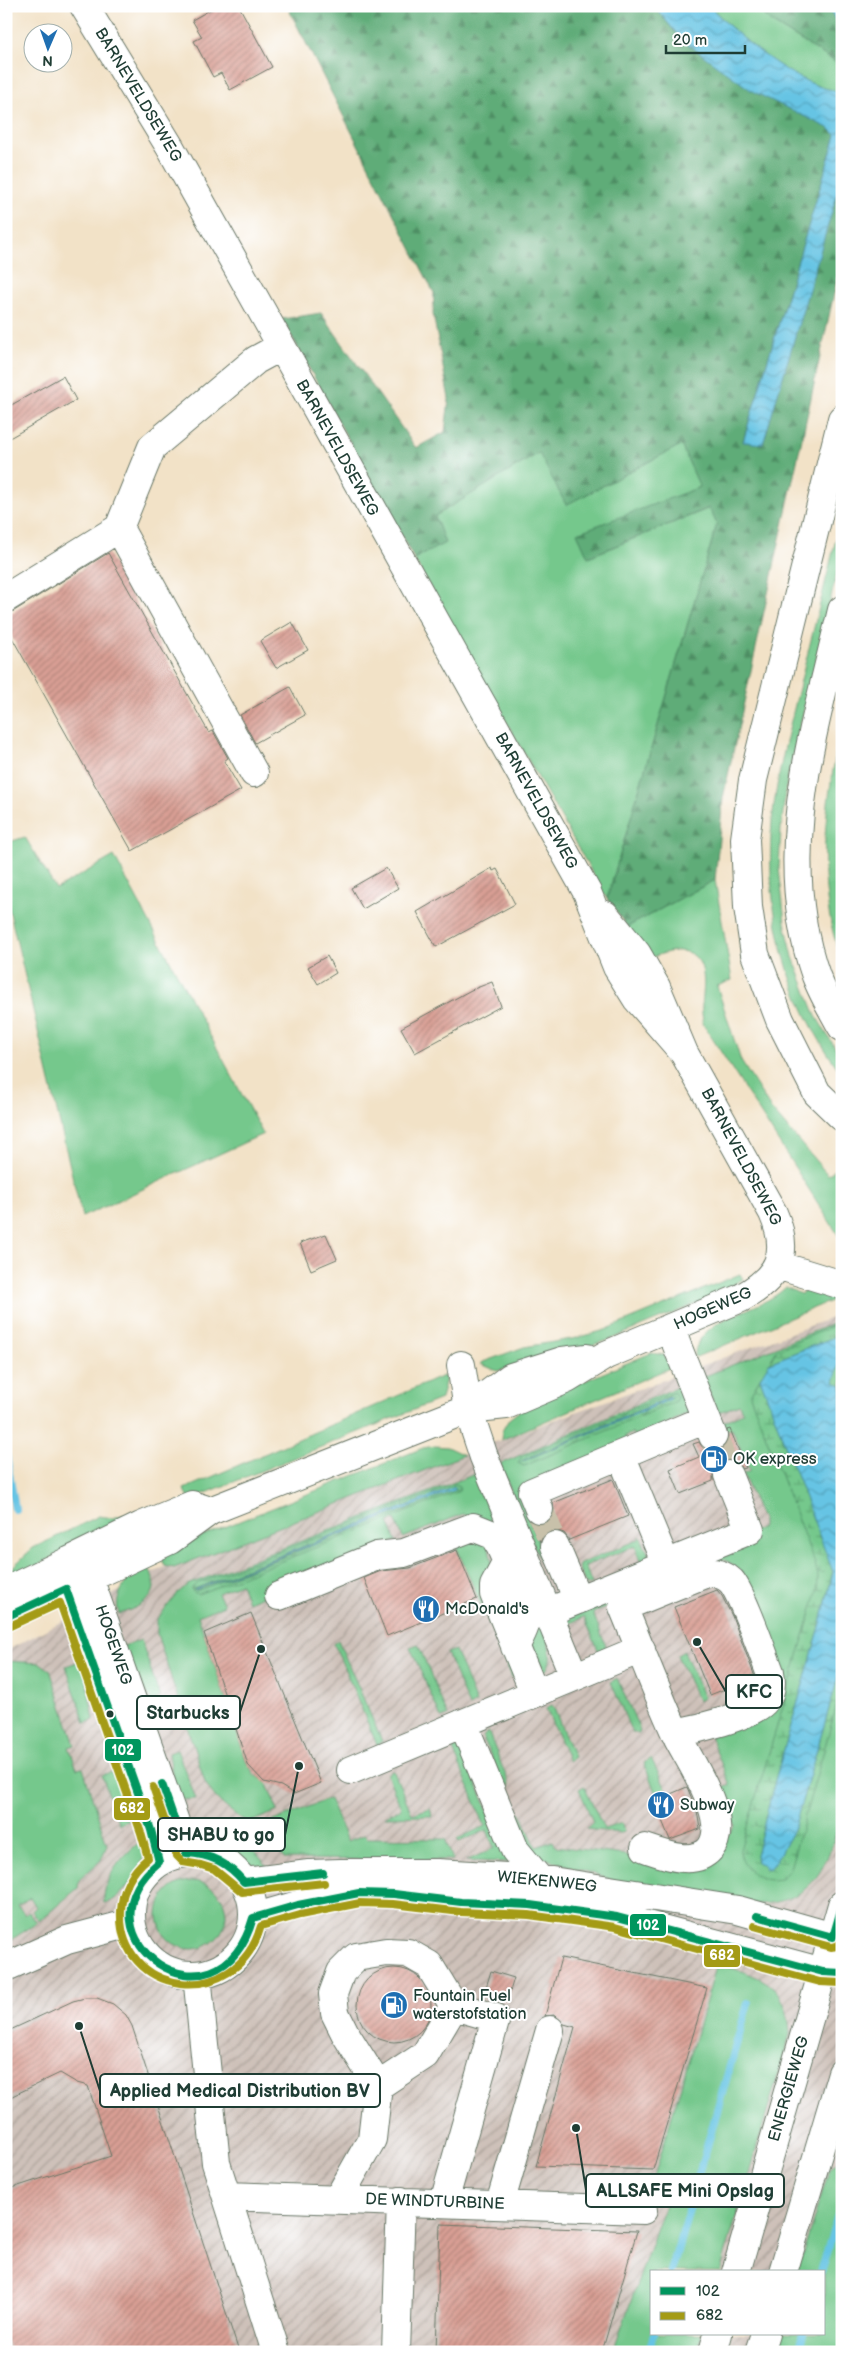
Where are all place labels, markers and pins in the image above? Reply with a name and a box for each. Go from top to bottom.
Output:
fuel station icon: OK express [699,1444,729,1474]
place label: OK express [733,1450,817,1469]
restaurant icon: McDonald's [411,1594,441,1624]
place label: McDonald's [445,1600,529,1619]
callout: KFC [726,1675,782,1708]
callout: Starbucks [137,1696,240,1729]
unlabelled marker [105,1709,115,1719]
restaurant icon: Subway [646,1790,676,1820]
place label: Subway [680,1796,735,1815]
callout: SHABU to go [158,1818,285,1851]
place label: Fountain Fuel waterstofstation [413,1987,526,2024]
fuel station icon: Fountain Fuel waterstofstation [379,1990,409,2020]
callout: Applied Medical Distribution BV [100,2074,380,2107]
callout: ALLSAFE Mini Opslag [586,2174,784,2207]

